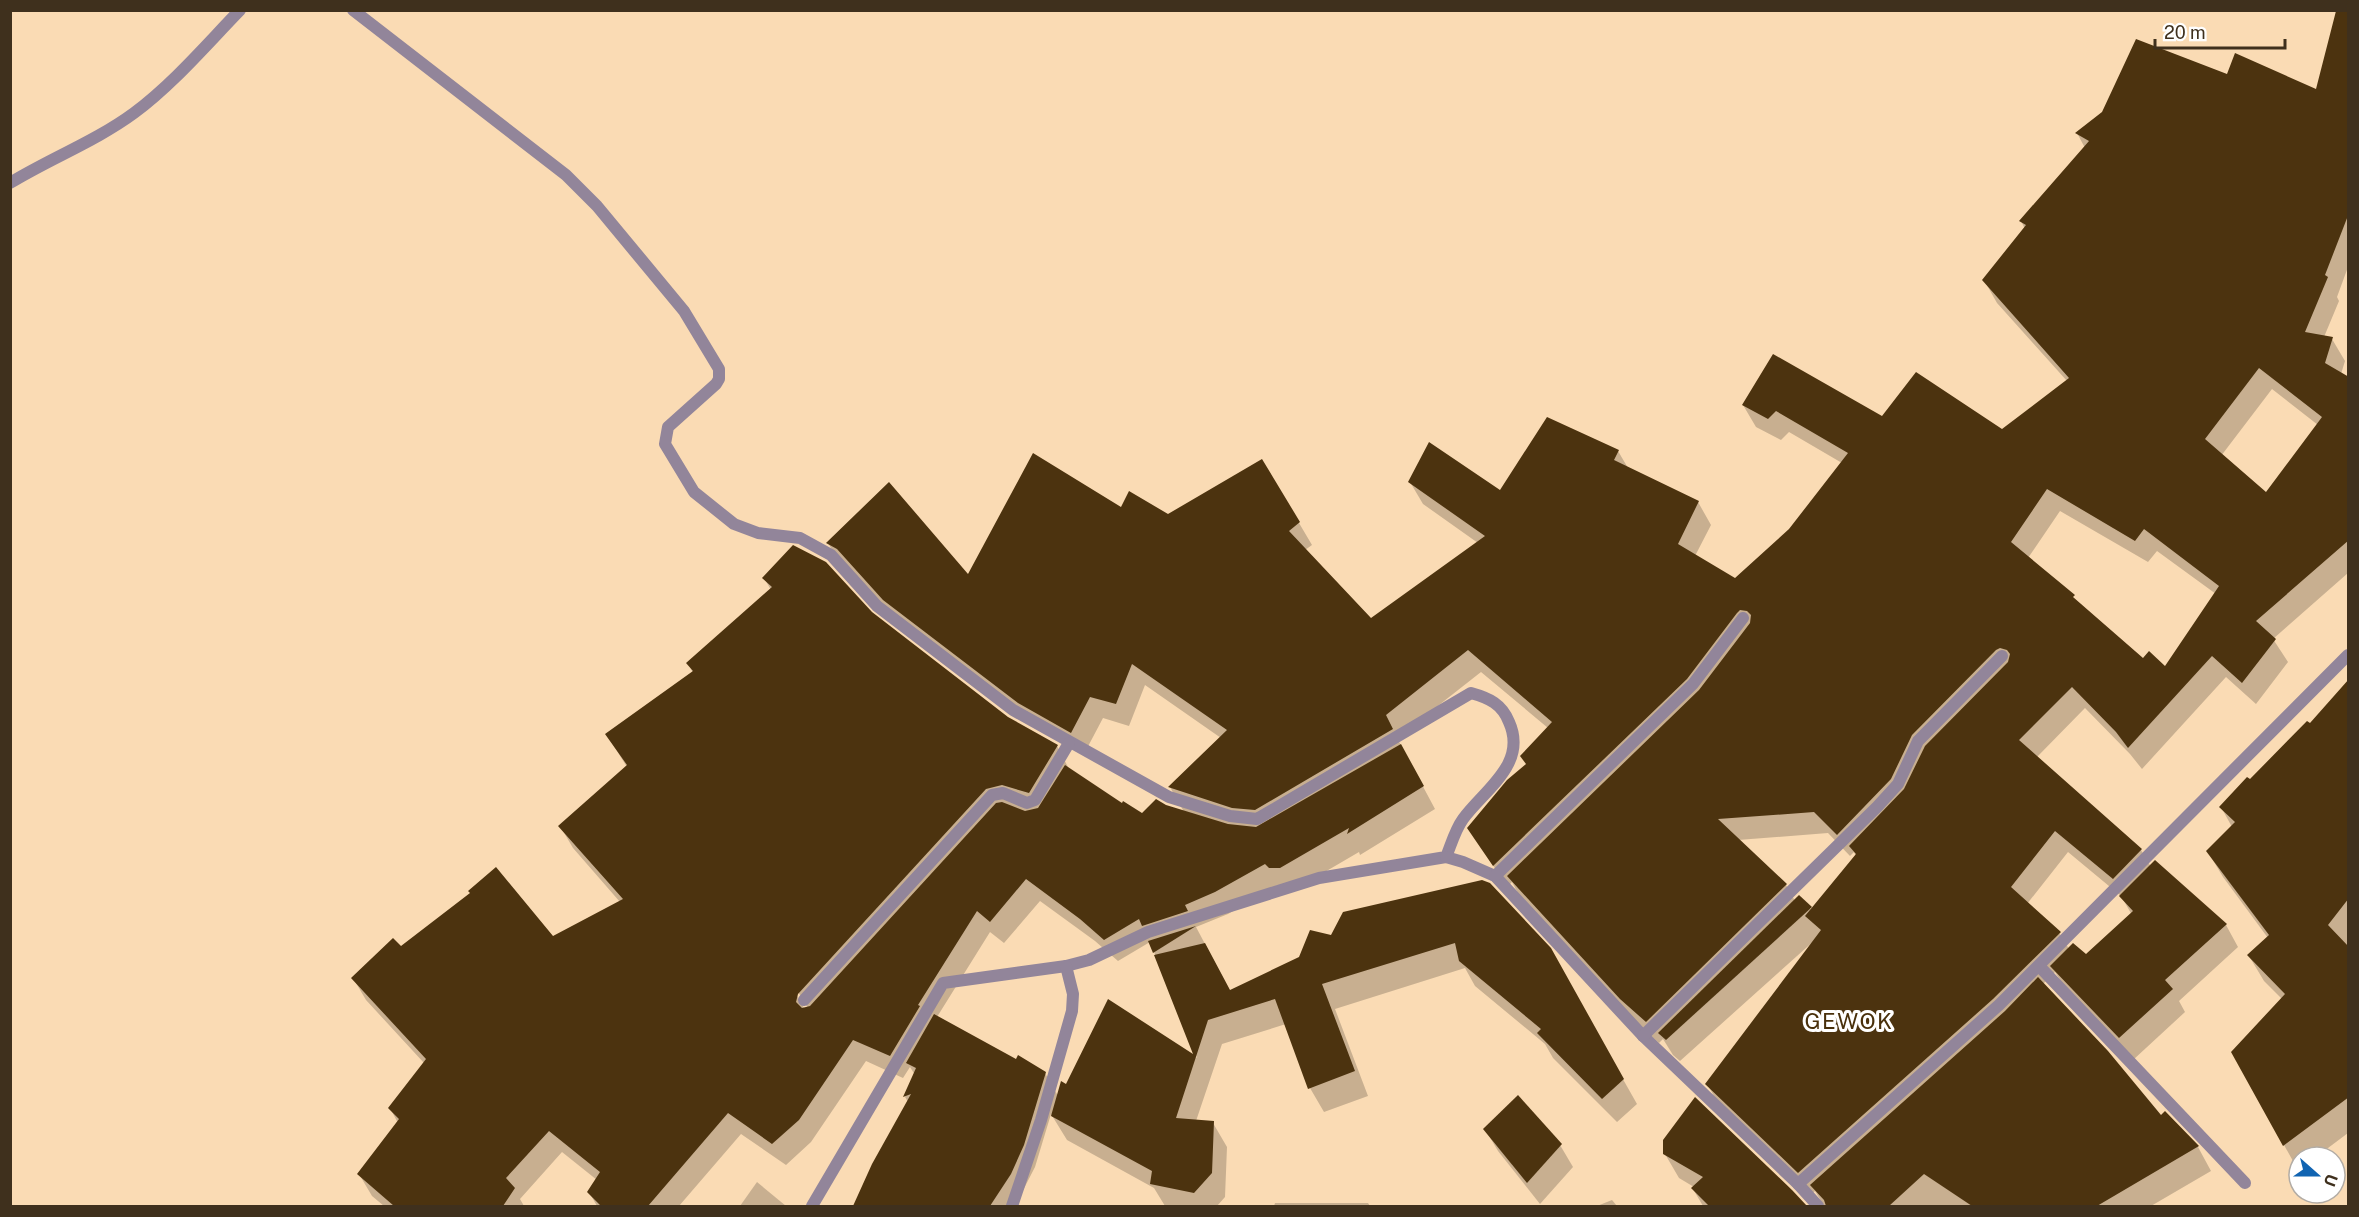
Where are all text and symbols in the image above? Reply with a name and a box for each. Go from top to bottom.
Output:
scale bar [2155,12,2286,50]
text: 20 m [2164,22,2206,43]
district label: GEWOK [1804,1008,1894,1034]
north arrow [2287,1145,2347,1205]
text: U [2320,1171,2341,1189]

